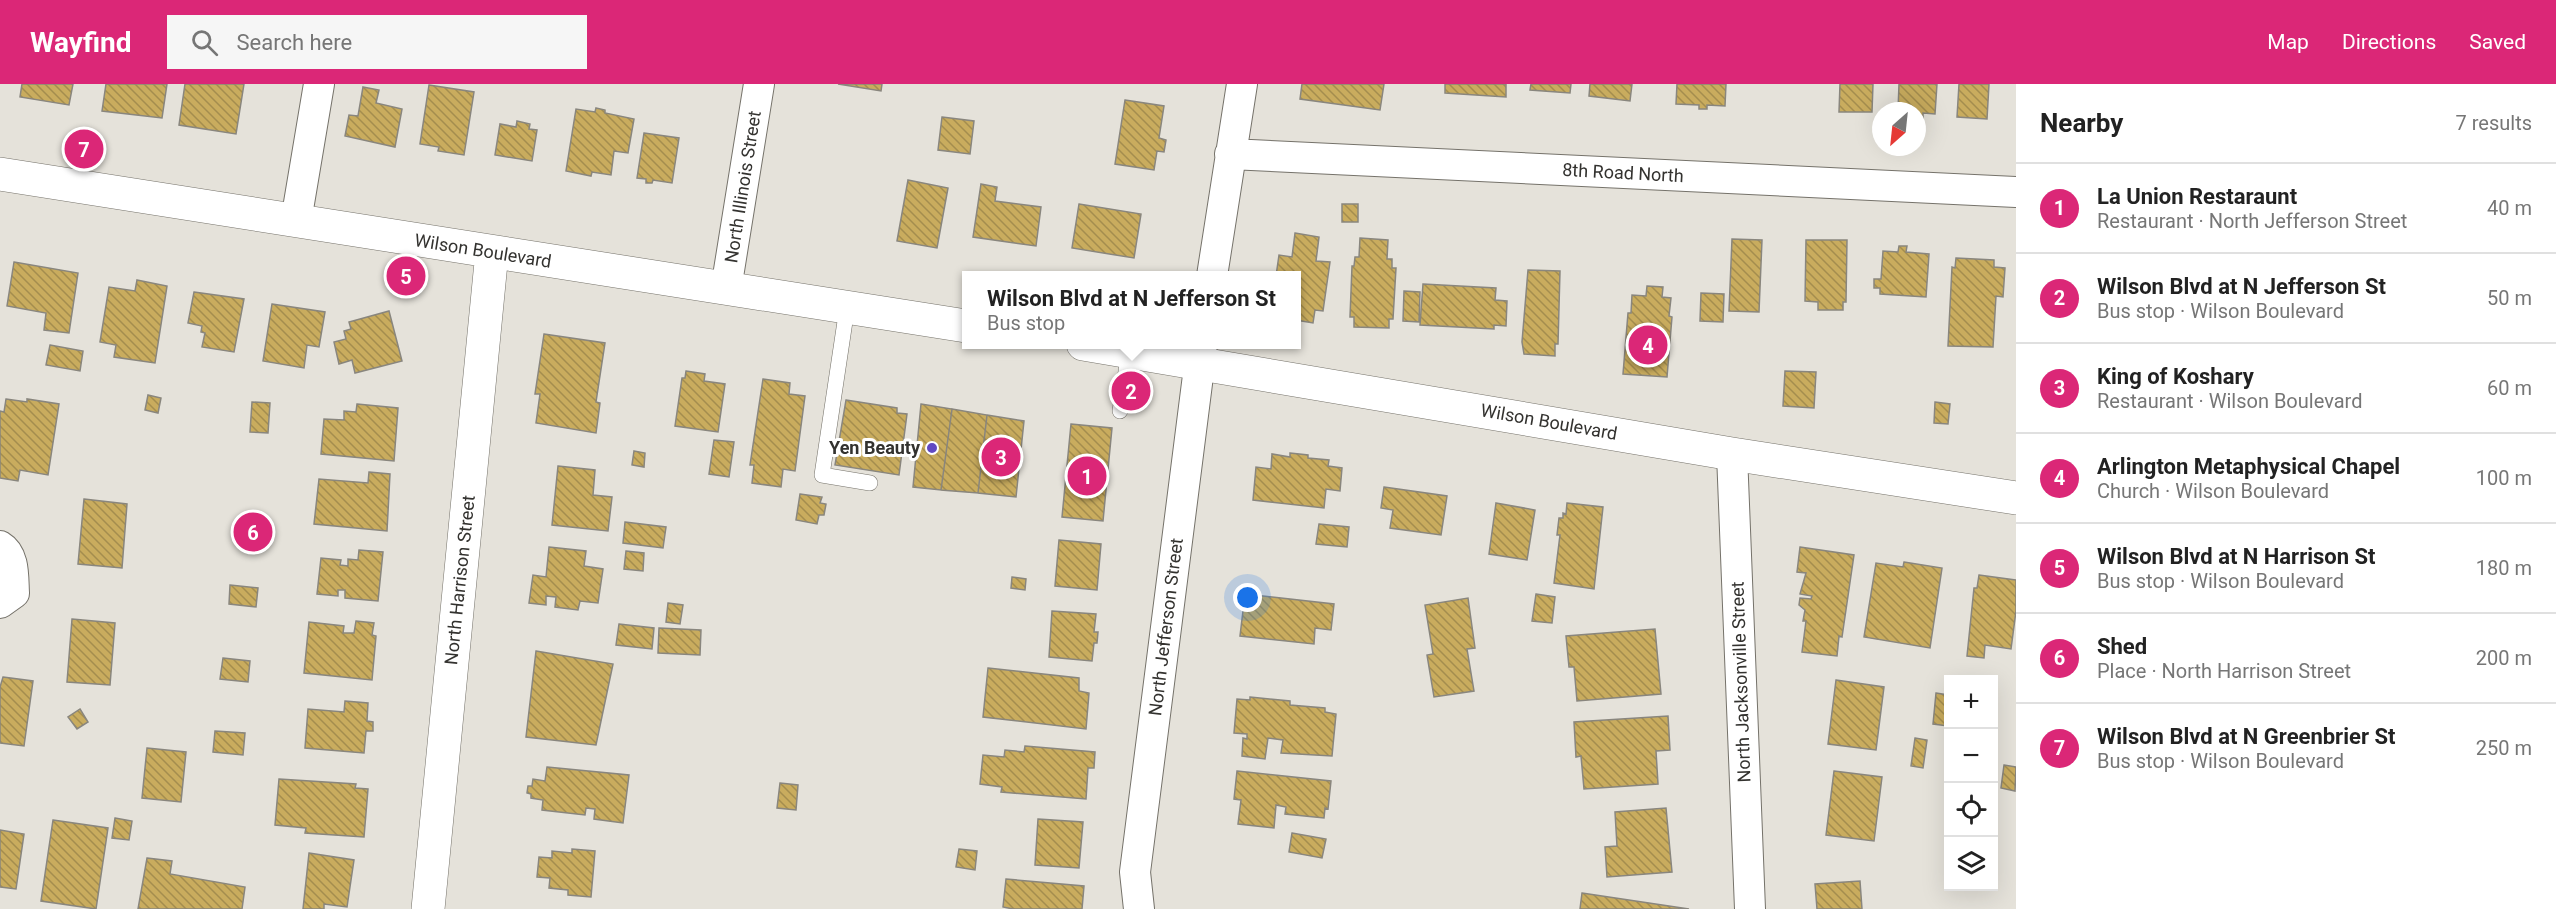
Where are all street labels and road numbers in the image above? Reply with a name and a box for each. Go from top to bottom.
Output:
street label: North Illinois Street [720,109,765,265]
street label: 8th Road North [1562,159,1684,186]
street label: Wilson Boulevard [413,229,553,272]
street label: Wilson Boulevard [1479,399,1619,444]
street label: North Harrison Street [440,494,479,666]
street label: North Jefferson Street [1144,537,1187,717]
street label: North Jacksonville Street [1726,581,1755,783]

